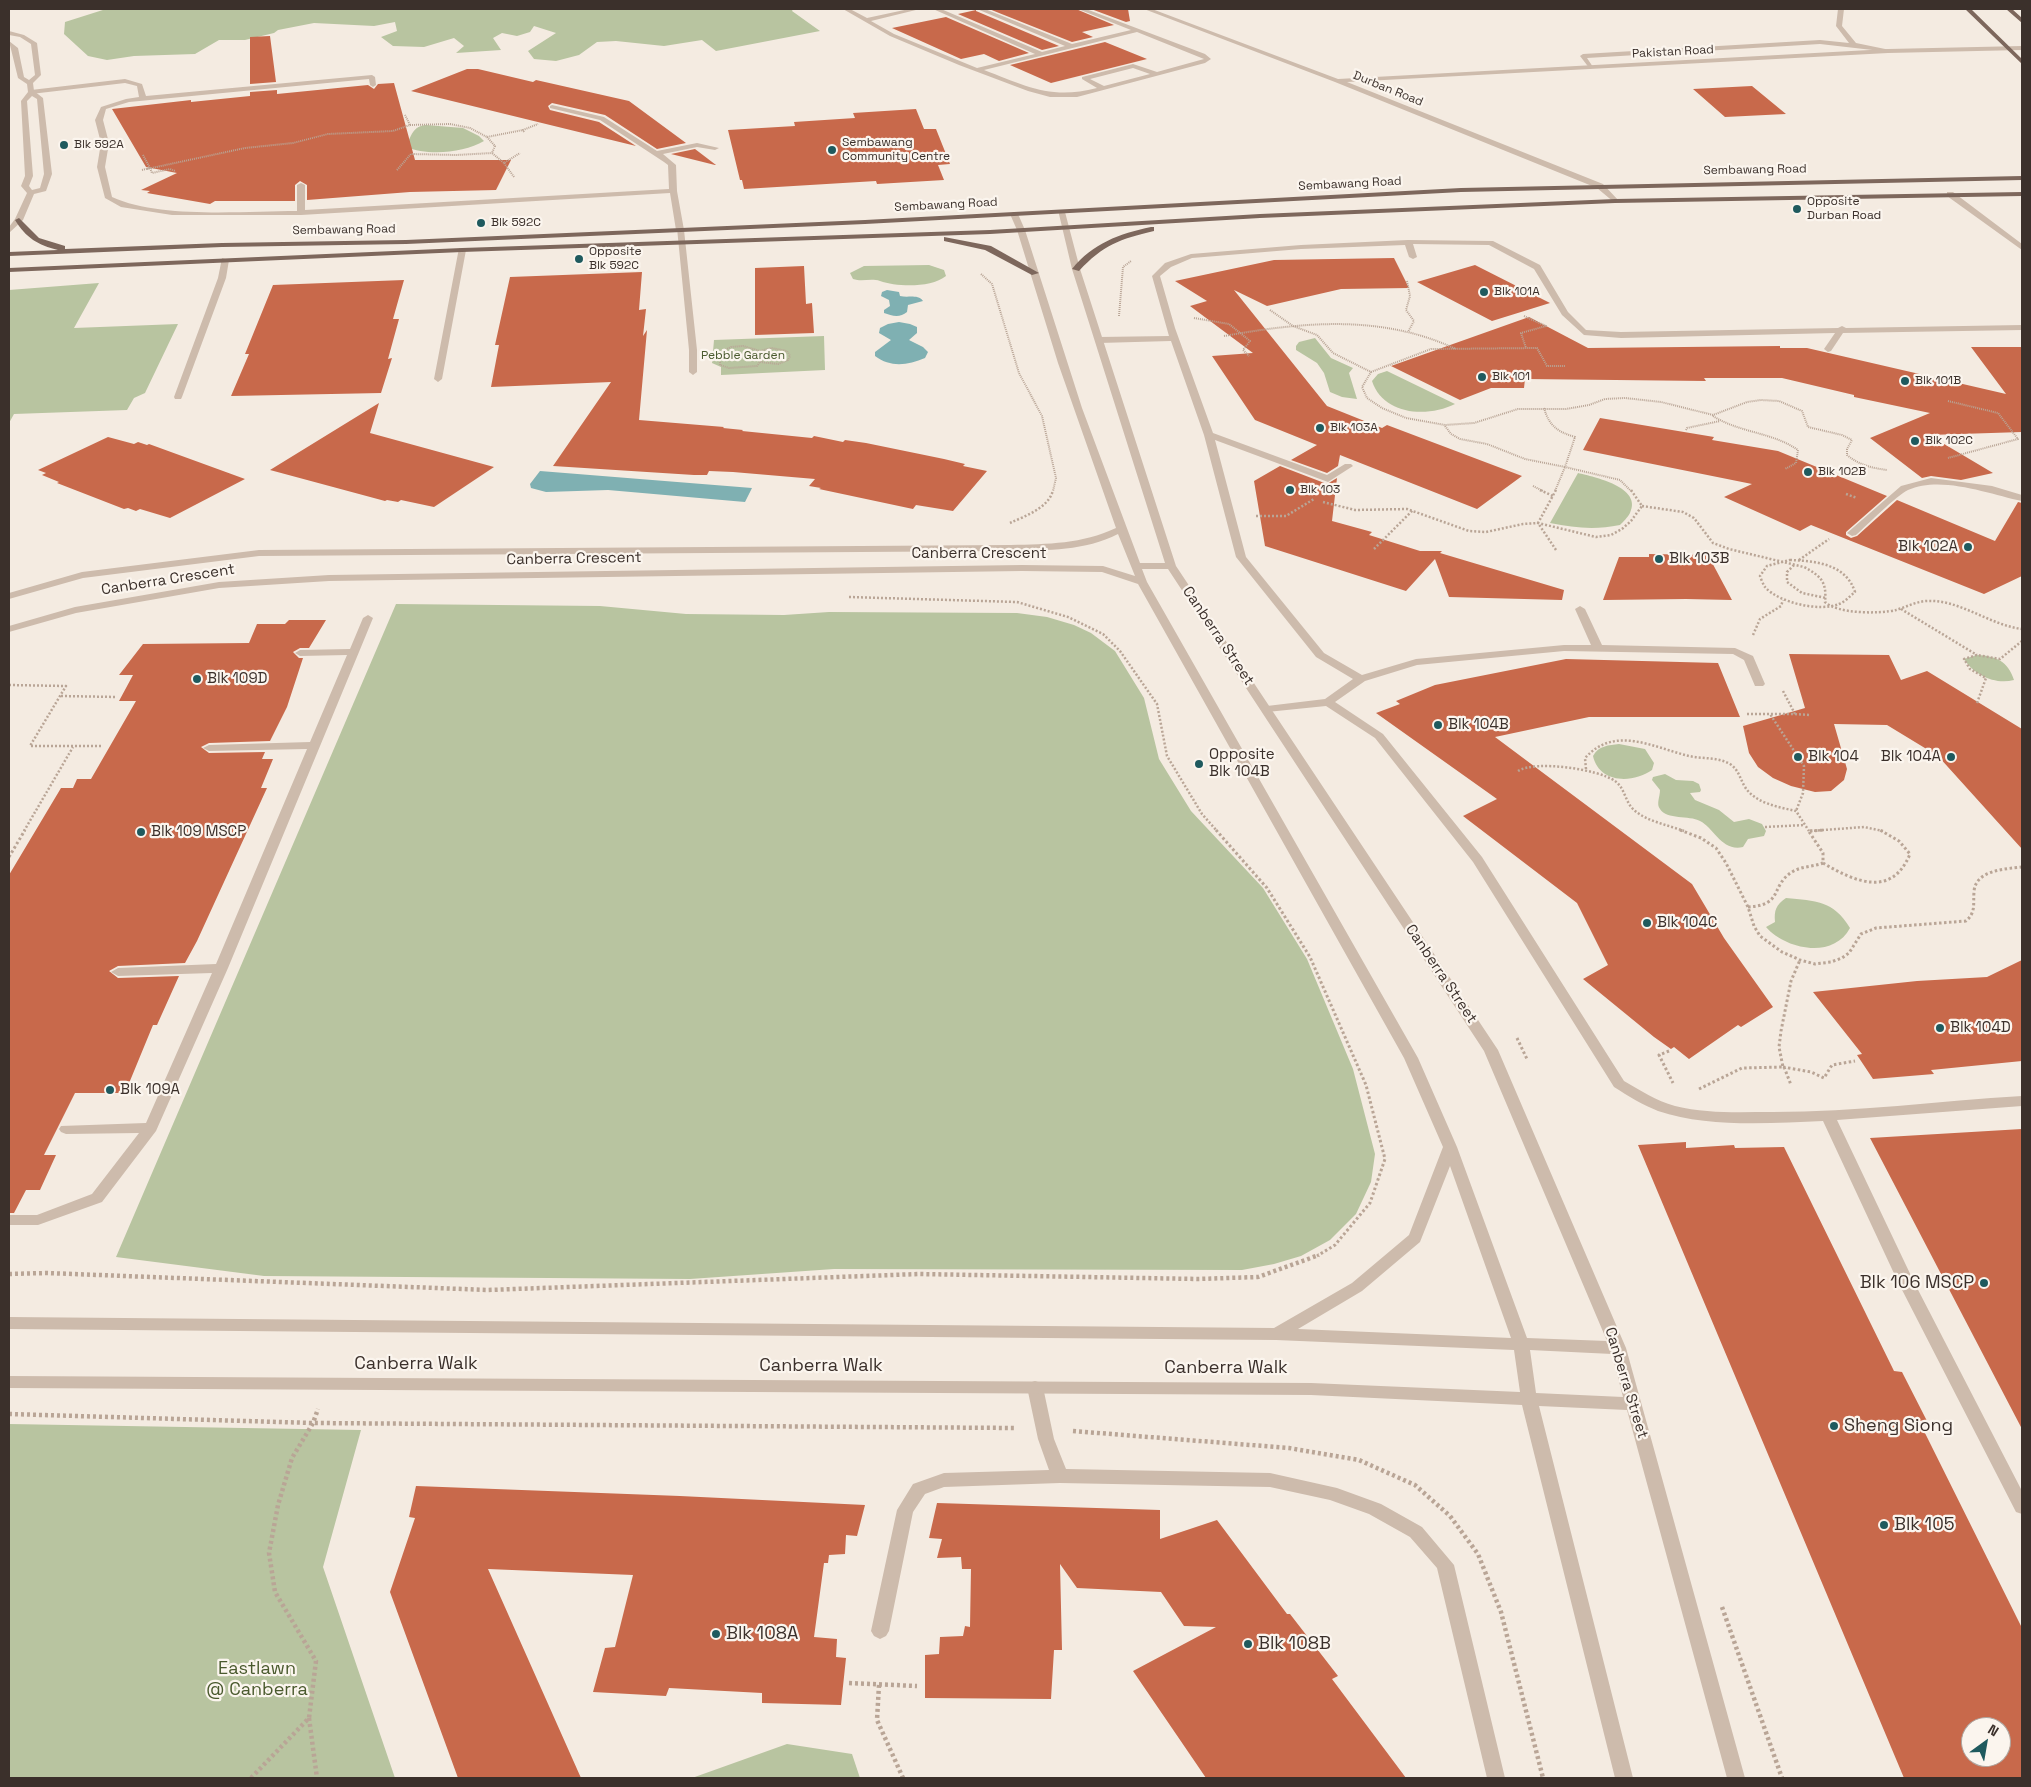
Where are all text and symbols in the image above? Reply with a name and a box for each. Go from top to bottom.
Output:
street label: Pakistan Road [1632,43,1714,61]
street label: Durban Road [1351,68,1425,110]
place label: Sembawang Community Centre [842,136,950,164]
place label: Blk 592A [74,138,124,152]
marker: Blk 592A [58,139,70,151]
marker: Sembawang Community Centre [826,144,838,156]
street label: Sembawang Road [1703,162,1807,178]
street label: Sembawang Road [1298,174,1402,194]
street label: Sembawang Road [894,195,998,215]
place label: Opposite Durban Road [1807,195,1881,223]
marker: Opposite Durban Road [1791,203,1803,215]
place label: Blk 592C [491,216,541,230]
marker: Blk 592C [475,217,487,229]
street label: Sembawang Road [292,222,396,238]
place label: Opposite Blk 592C [589,245,642,273]
marker: Opposite Blk 592C [573,253,585,265]
place label: Blk 101A [1494,285,1540,299]
marker: Blk 101A [1478,286,1490,298]
park label: Pebble Garden [701,349,785,363]
place label: Blk 101 [1492,370,1530,384]
marker: Blk 101 [1476,371,1488,383]
place label: Blk 101B [1915,374,1961,388]
marker: Blk 101B [1899,375,1911,387]
place label: Blk 103A [1330,421,1378,435]
marker: Blk 103A [1314,422,1326,434]
place label: Blk 102C [1925,434,1973,448]
marker: Blk 102C [1909,435,1921,447]
place label: Blk 102B [1818,465,1866,479]
marker: Blk 102B [1802,466,1814,478]
place label: Blk 103 [1300,483,1340,497]
marker: Blk 103 [1284,484,1296,496]
place label: Blk 102A [1898,538,1958,556]
marker: Blk 102A [1962,541,1974,553]
street label: Canberra Crescent [911,545,1047,563]
street label: Canberra Crescent [506,549,642,569]
place label: Blk 103B [1669,550,1729,568]
marker: Blk 103B [1653,553,1665,565]
street label: Canberra Crescent [100,561,236,599]
street label: Canberra Street [1178,583,1258,689]
place label: Blk 109D [207,670,268,688]
marker: Blk 109D [191,673,203,685]
place label: Blk 104B [1448,716,1509,734]
marker: Blk 104B [1432,719,1444,731]
place label: Opposite Blk 104B [1209,746,1275,781]
place label: Blk 104 [1808,748,1859,766]
place label: Blk 104A [1881,748,1941,766]
marker: Blk 104 [1792,751,1804,763]
marker: Blk 104A [1945,751,1957,763]
marker: Opposite Blk 104B [1193,758,1205,770]
place label: Blk 109 MSCP [151,823,246,841]
marker: Blk 109 MSCP [135,826,147,838]
place label: Blk 104C [1657,914,1717,932]
marker: Blk 104C [1641,917,1653,929]
street label: Canberra Street [1401,921,1481,1027]
place label: Blk 104D [1950,1019,2011,1037]
marker: Blk 104D [1934,1022,1946,1034]
place label: Blk 109A [120,1081,180,1099]
marker: Blk 109A [104,1084,116,1096]
place label: Blk 106 MSCP [1860,1272,1974,1294]
marker: Blk 106 MSCP [1978,1277,1990,1289]
street label: Canberra Street [1601,1325,1651,1441]
street label: Canberra Walk [354,1353,478,1375]
street label: Canberra Walk [759,1355,883,1377]
street label: Canberra Walk [1164,1357,1288,1379]
place label: Sheng Siong [1844,1415,1953,1437]
marker: Sheng Siong [1828,1420,1840,1432]
place label: Blk 105 [1894,1514,1954,1536]
marker: Blk 105 [1878,1519,1890,1531]
place label: Blk 108A [726,1623,798,1645]
marker: Blk 108A [710,1628,722,1640]
place label: Blk 108B [1258,1633,1331,1655]
marker: Blk 108B [1242,1638,1254,1650]
park label: Eastlawn @ Canberra [206,1658,308,1700]
north arrow [1961,1717,2011,1767]
text: N [1985,1720,2002,1740]

